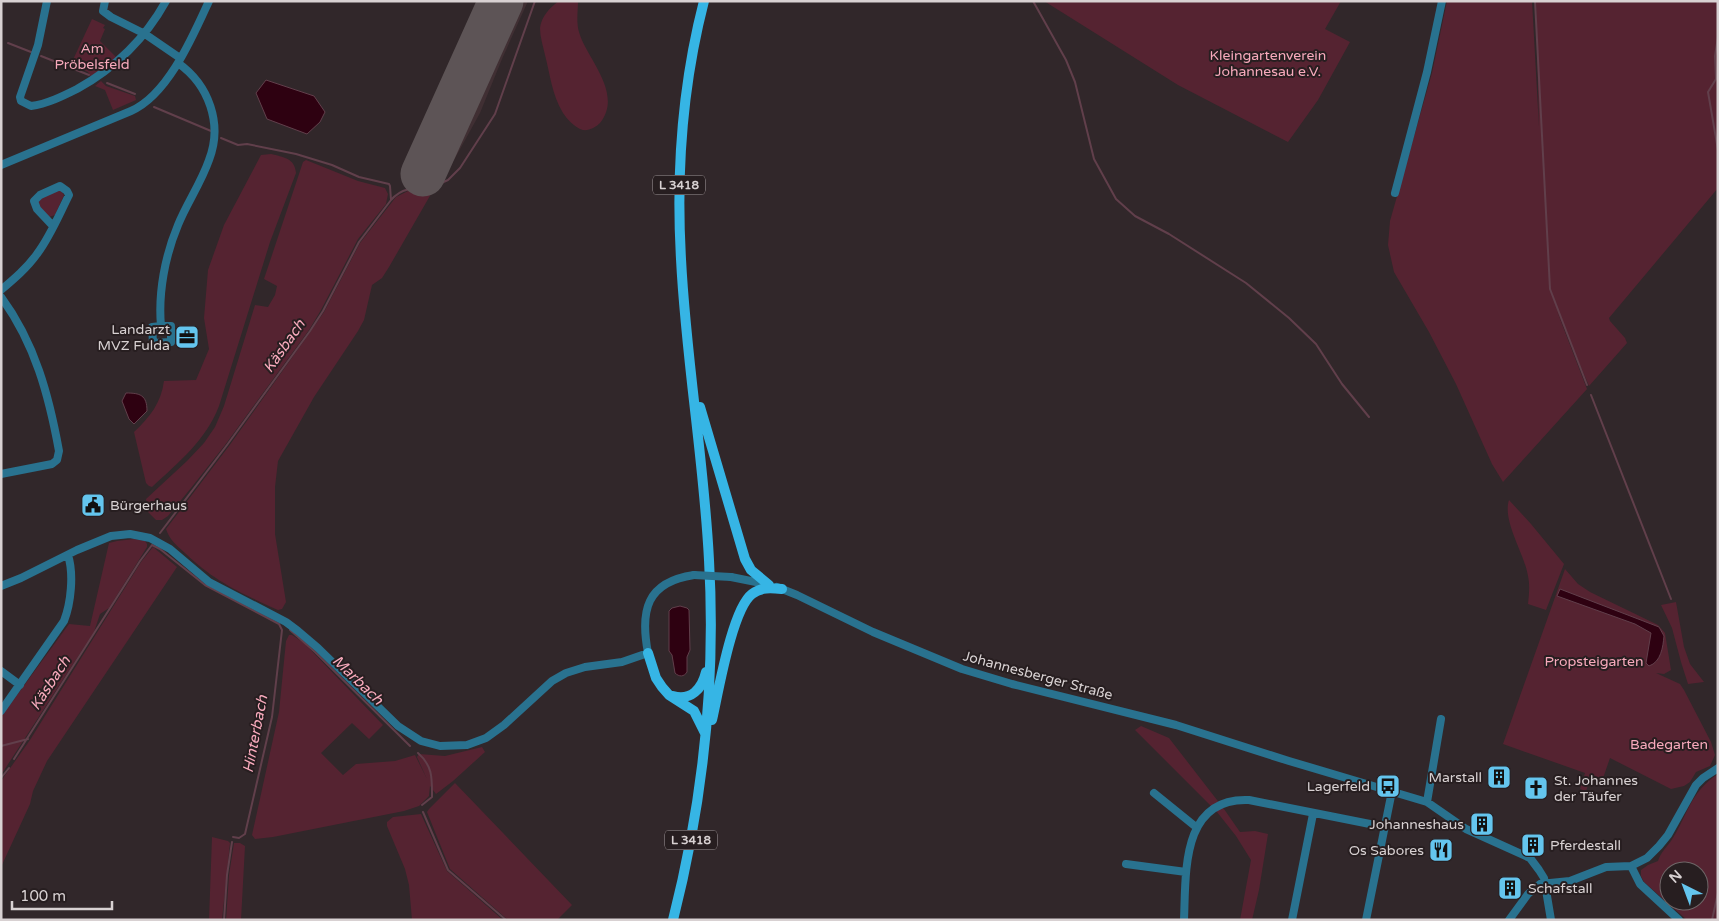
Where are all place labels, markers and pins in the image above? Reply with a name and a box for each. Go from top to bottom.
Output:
place label: Landarzt MVZ Fulda [97,321,171,354]
office icon: Landarzt MVZ Fulda [174,324,200,350]
public building icon: Bürgerhaus [80,492,106,518]
place label: Bürgerhaus [110,497,187,514]
building icon: Marstall [1486,764,1512,790]
place label: Marstall [1428,769,1482,786]
place label: St. Johannes der Täufer [1554,772,1638,805]
bus stop icon: Lagerfeld [1375,773,1401,799]
church icon: St. Johannes der Täufer [1523,775,1549,801]
place label: Lagerfeld [1307,778,1370,795]
building icon: Johanneshaus [1469,811,1495,837]
place label: Johanneshaus [1369,816,1464,833]
building icon: Pferdestall [1520,832,1546,858]
restaurant icon: Os Sabores [1428,837,1454,863]
place label: Pferdestall [1550,837,1621,854]
place label: Os Sabores [1349,842,1424,859]
building icon: Schafstall [1497,875,1523,901]
place label: Schafstall [1528,880,1593,897]

